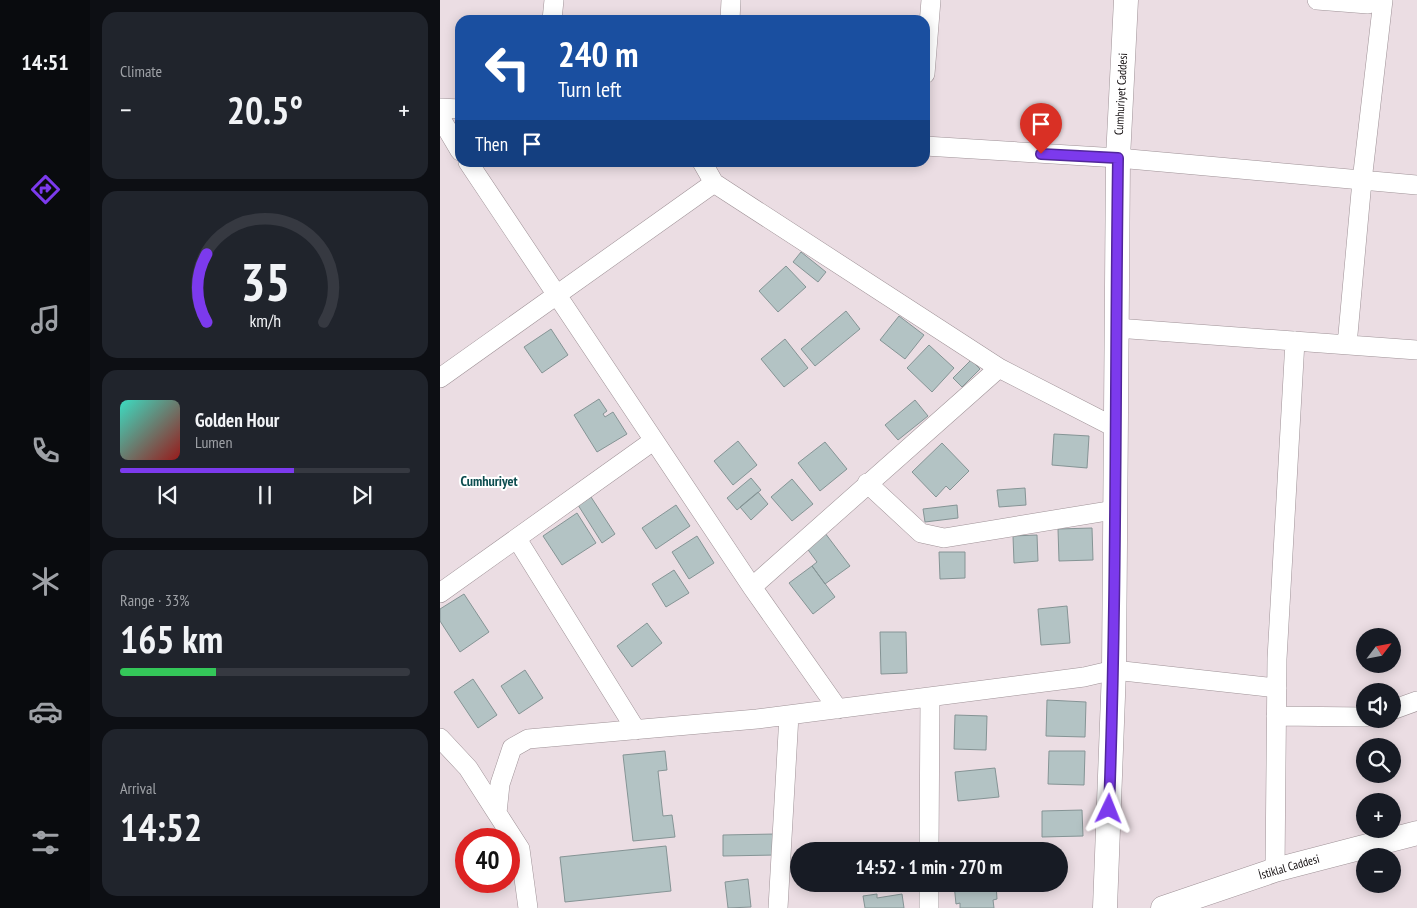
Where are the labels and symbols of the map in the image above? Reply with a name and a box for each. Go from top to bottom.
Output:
street label: Cumhuriyet Caddesi [1111,53,1130,135]
pin [1020,103,1062,154]
district label: Cumhuriyet [460,472,518,490]
north arrow [1356,628,1401,672]
position arrow [1082,782,1134,834]
speed limit sign: 40 [455,828,520,893]
street label: İstiklal Caddesi [1257,851,1321,882]

